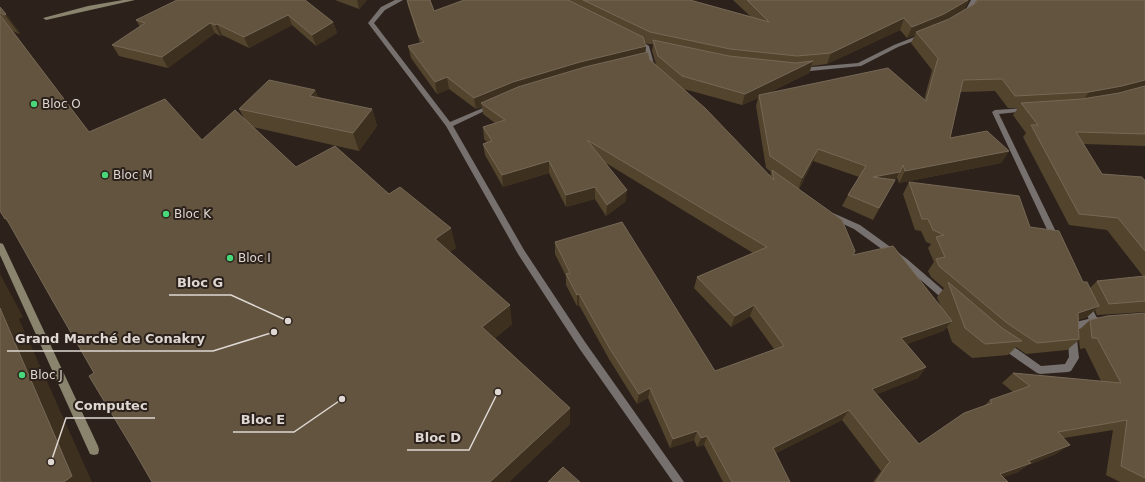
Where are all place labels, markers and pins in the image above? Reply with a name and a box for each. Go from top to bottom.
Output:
place label: Bloc O [42,97,81,111]
marker: Bloc O [29,99,39,109]
place label: Bloc M [113,168,153,182]
marker: Bloc M [100,170,110,180]
place label: Bloc K [174,207,212,221]
marker: Bloc K [161,209,171,219]
place label: Bloc I [238,251,271,265]
marker: Bloc I [225,253,235,263]
callout: Bloc G [169,270,231,295]
callout: Grand Marché de Conakry [7,326,213,351]
place label: Bloc J [30,368,63,382]
marker: Bloc J [17,370,27,380]
callout: Computec [66,393,155,418]
callout: Bloc E [233,407,294,432]
callout: Bloc D [407,425,469,450]

